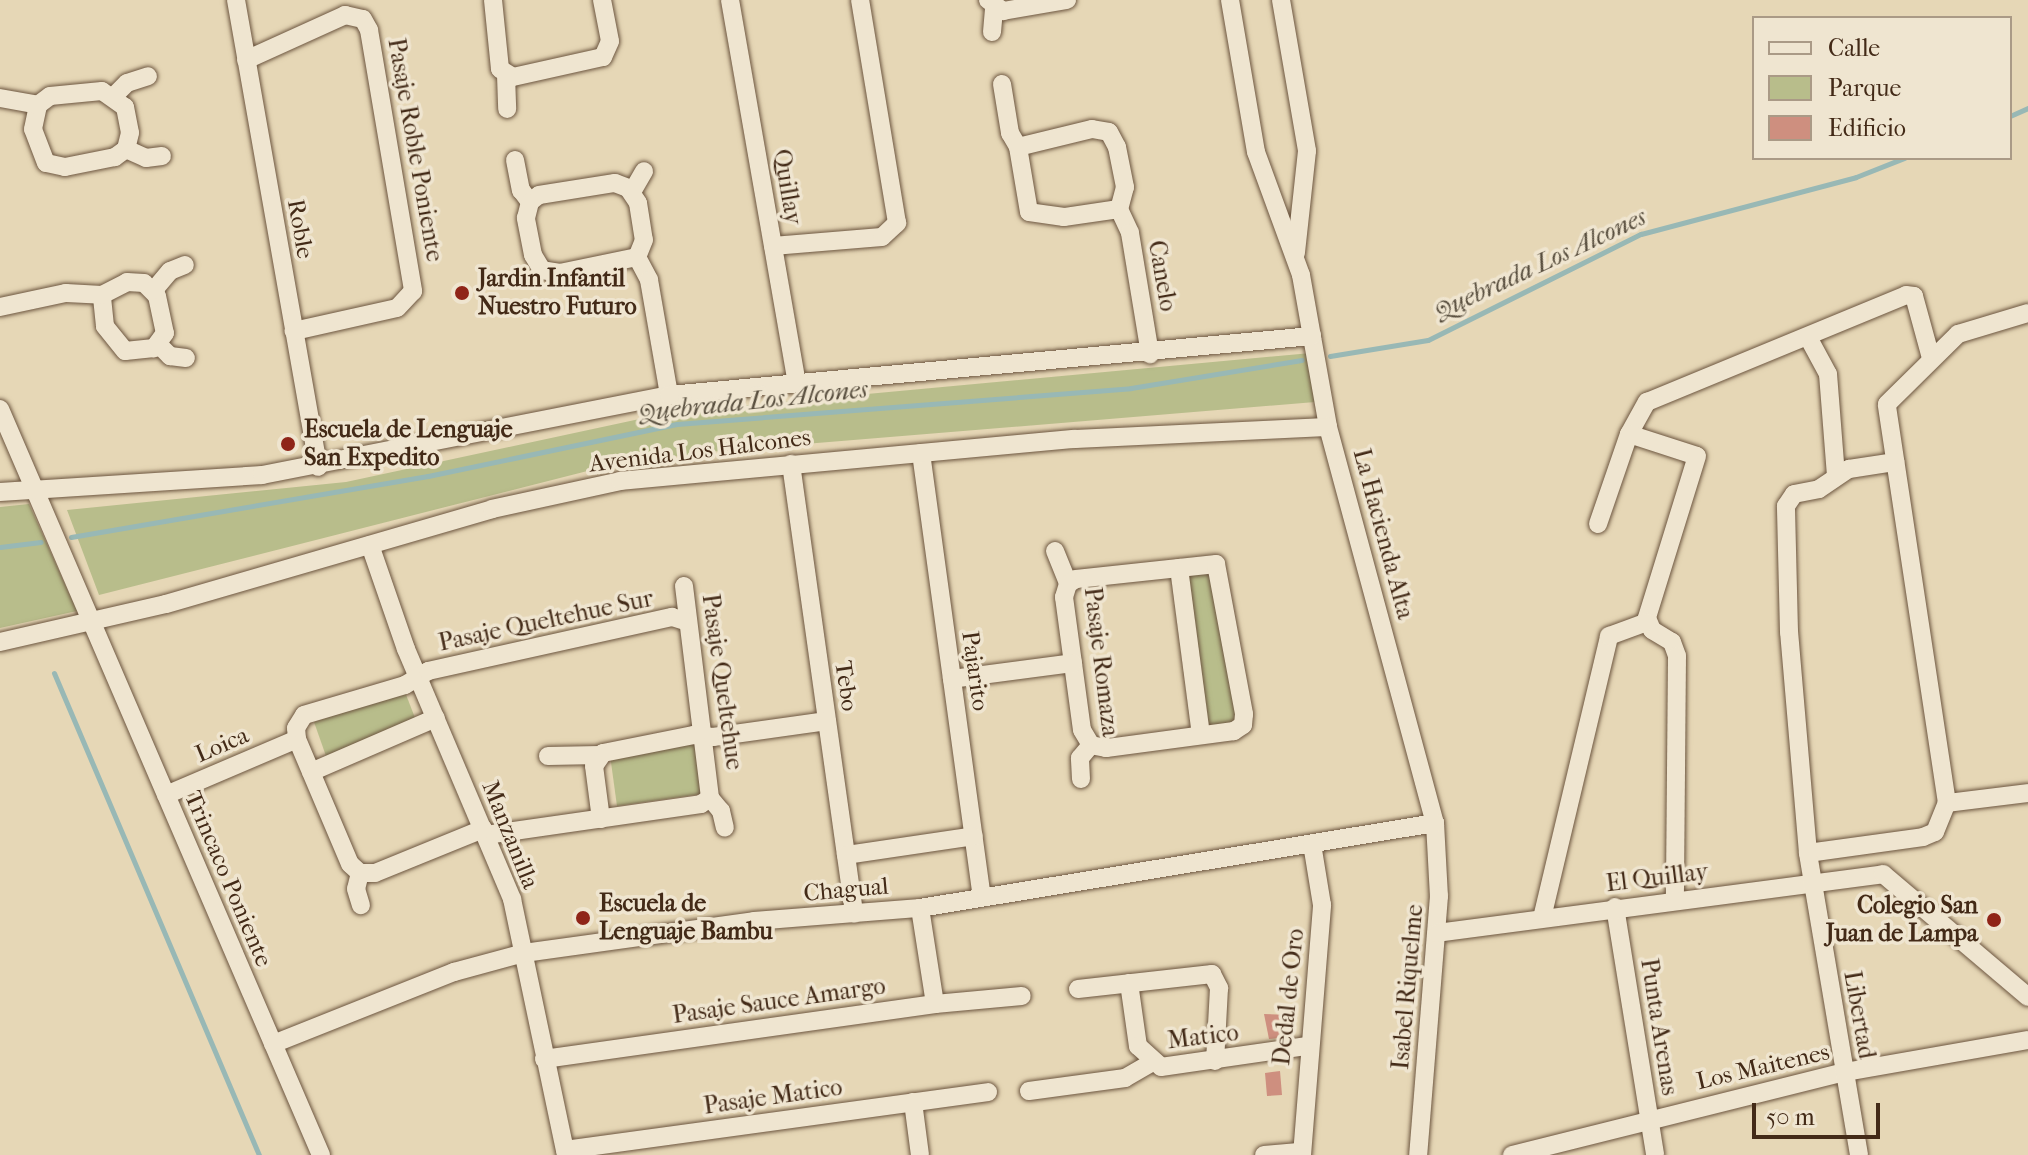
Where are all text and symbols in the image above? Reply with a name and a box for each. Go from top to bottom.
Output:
legend [1752,16,2012,160]
text: Calle [1828,34,1880,62]
street label: Pasaje Roble Poniente [381,36,449,264]
text: Parque [1828,74,1901,102]
text: Edificio [1828,114,1906,142]
street label: Quillay [766,147,808,227]
street label: Roble [281,197,319,261]
water label: Quebrada Los Alcones [1429,201,1651,327]
street label: Canelo [1142,238,1182,314]
place label: Jardin Infantil Nuestro Futuro [478,265,637,321]
marker: Jardin Infantil Nuestro Futuro [453,284,471,302]
water label: Quebrada Los Alcones [637,373,869,429]
place label: Escuela de Lenguaje San Expedito [304,416,513,472]
street label: Avenida Los Halcones [588,423,812,479]
marker: Escuela de Lenguaje San Expedito [279,435,297,453]
street label: La Hacienda Alta [1346,446,1420,622]
street label: Pasaje Queltehue Sur [436,584,656,658]
street label: Pasaje Romaza [1078,586,1124,738]
street label: Pasaje Queltehue [695,592,749,772]
street label: Pajarito [955,629,995,713]
street label: Tebo [828,659,864,713]
street label: Loica [191,721,253,769]
street label: Manzanilla [475,777,545,893]
street label: Trincaco Poniente [178,787,278,971]
street label: El Quillay [1604,857,1710,899]
street label: Chagual [802,872,890,908]
place label: Escuela de Lenguaje Bambu [599,890,773,946]
place label: Colegio San Juan de Lampa [1826,892,1978,948]
street label: Isabel Riquelme [1386,903,1430,1071]
marker: Escuela de Lenguaje Bambu [574,909,592,927]
marker: Colegio San Juan de Lampa [1985,911,2003,929]
street label: Dedal de Oro [1267,927,1311,1067]
street label: Punta Arenas [1634,957,1684,1097]
street label: Libertad [1837,969,1881,1061]
street label: Pasaje Sauce Amargo [671,972,887,1030]
street label: Matico [1166,1018,1240,1056]
street label: Los Maitenes [1694,1038,1832,1096]
street label: Pasaje Matico [702,1073,844,1121]
scale bar [1756,1087,1884,1137]
text: 50 m [1766,1103,1815,1131]

